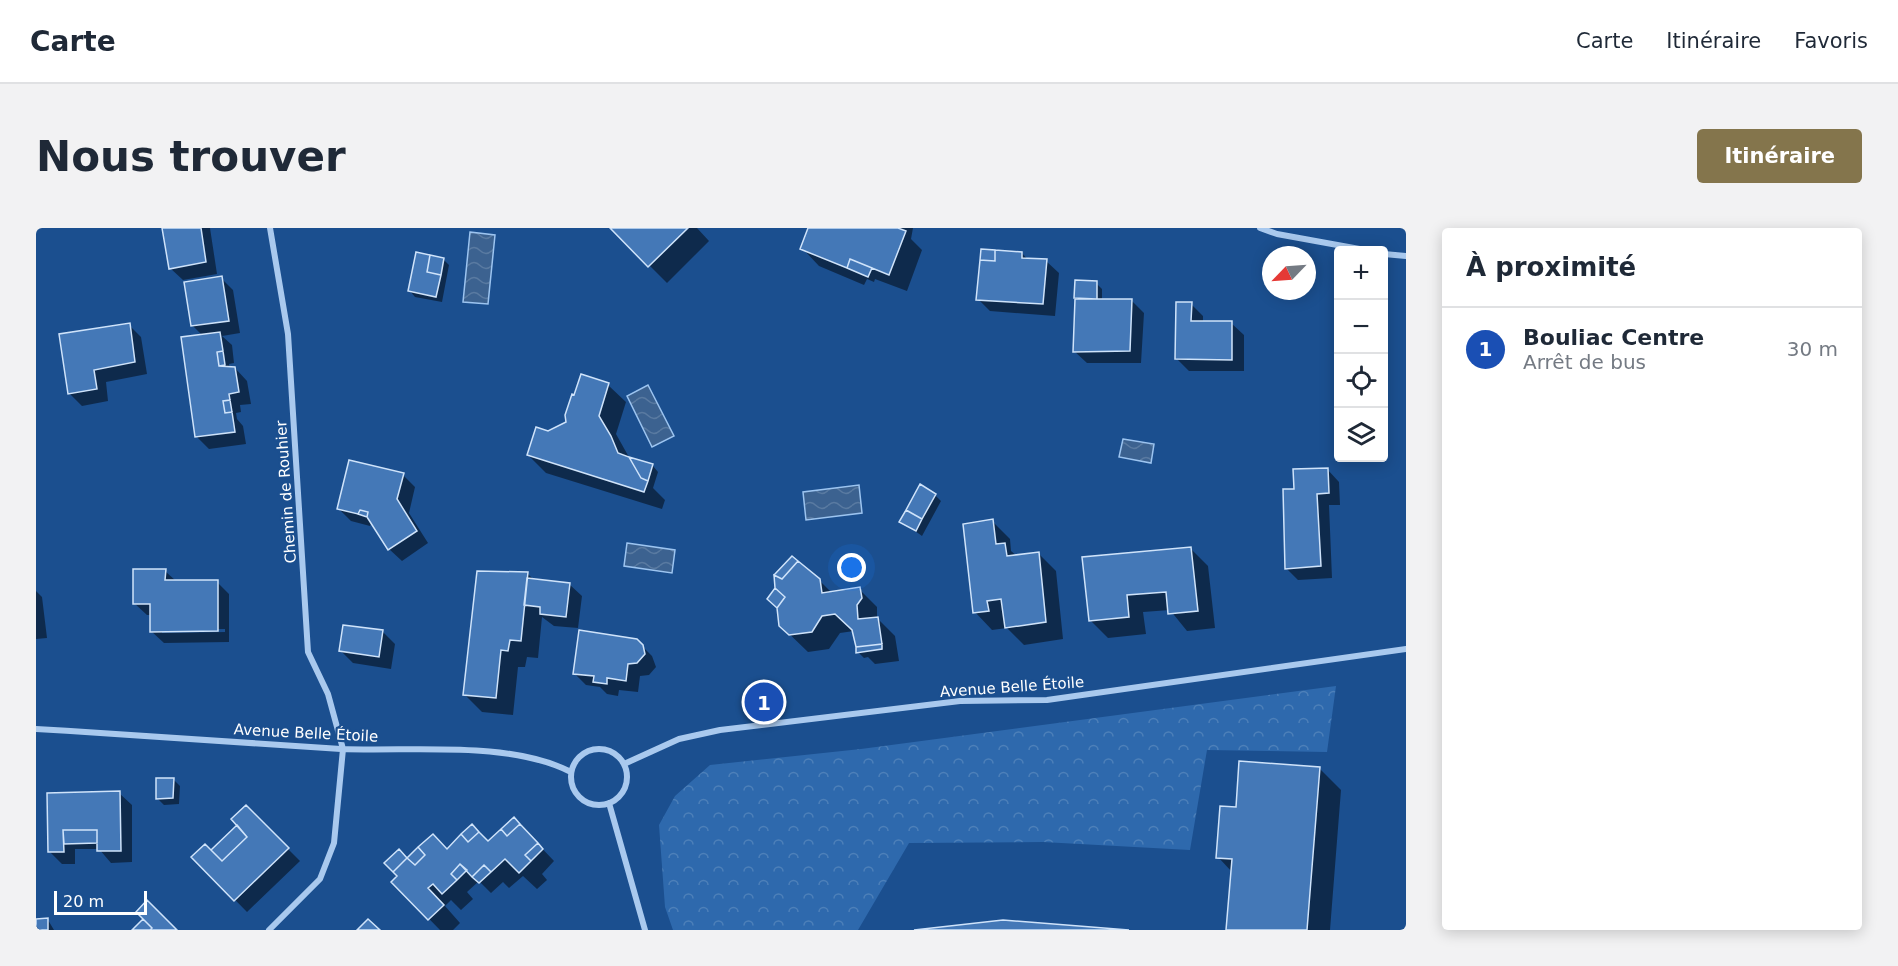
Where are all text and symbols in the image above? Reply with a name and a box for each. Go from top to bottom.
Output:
text: Carte [30,25,116,58]
text: Carte [1576,29,1633,53]
text: Itinéraire [1666,29,1761,53]
text: Favoris [1794,29,1868,53]
button: Itinéraire [1697,129,1862,183]
text: Nous trouver [36,132,346,181]
north arrow [1262,246,1316,300]
map controls [1334,246,1388,462]
button: + [1334,246,1388,300]
text: À proximité [1466,252,1636,282]
button: − [1334,300,1388,354]
text: Bouliac Centre [1523,325,1704,350]
text: 1 [1479,337,1492,361]
text: 30 m [1787,337,1838,361]
text: Arrêt de bus [1523,350,1646,374]
button: locate [1334,354,1388,408]
button: layers [1334,408,1388,462]
street label: Chemin de Rouhier [272,419,300,564]
your location [837,553,866,582]
street label: Avenue Belle Étoile [939,672,1085,701]
pin: 1 [744,680,784,724]
street label: Avenue Belle Étoile [233,719,379,746]
scale bar [54,888,147,916]
text: 20 m [63,892,104,911]

